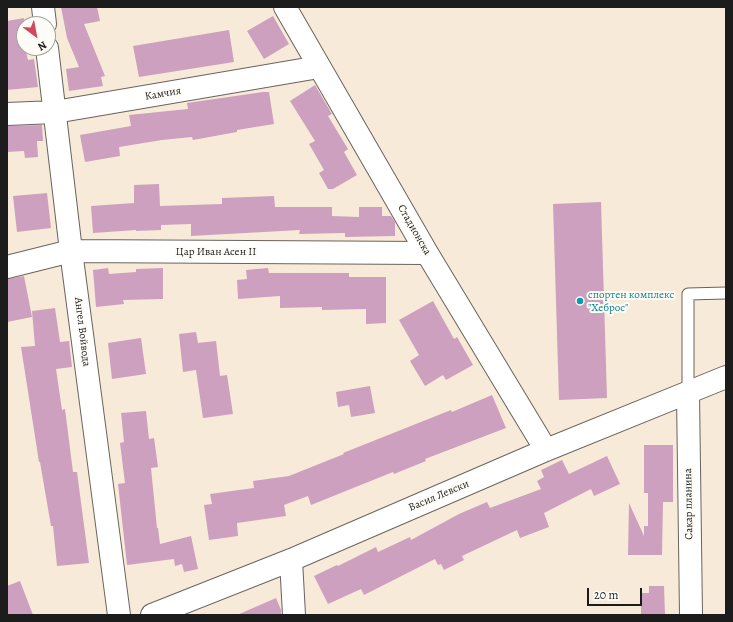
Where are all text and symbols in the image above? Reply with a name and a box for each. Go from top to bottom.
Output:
north arrow [16,16,56,56]
text: N [35,37,49,54]
street label: Камчия [144,84,182,104]
street label: Стадионска [394,202,434,258]
street label: Цар Иван Асен II [176,245,256,259]
place label: спортен комплекс "Хеброс" [588,288,674,314]
marker: спортен комплекс "Хеброс" [575,296,585,306]
street label: Ангел Войвода [71,297,93,367]
street label: Сакар планина [682,468,696,540]
street label: Васил Левски [407,477,471,515]
scale bar [589,580,644,606]
text: 20 m [594,587,618,603]

